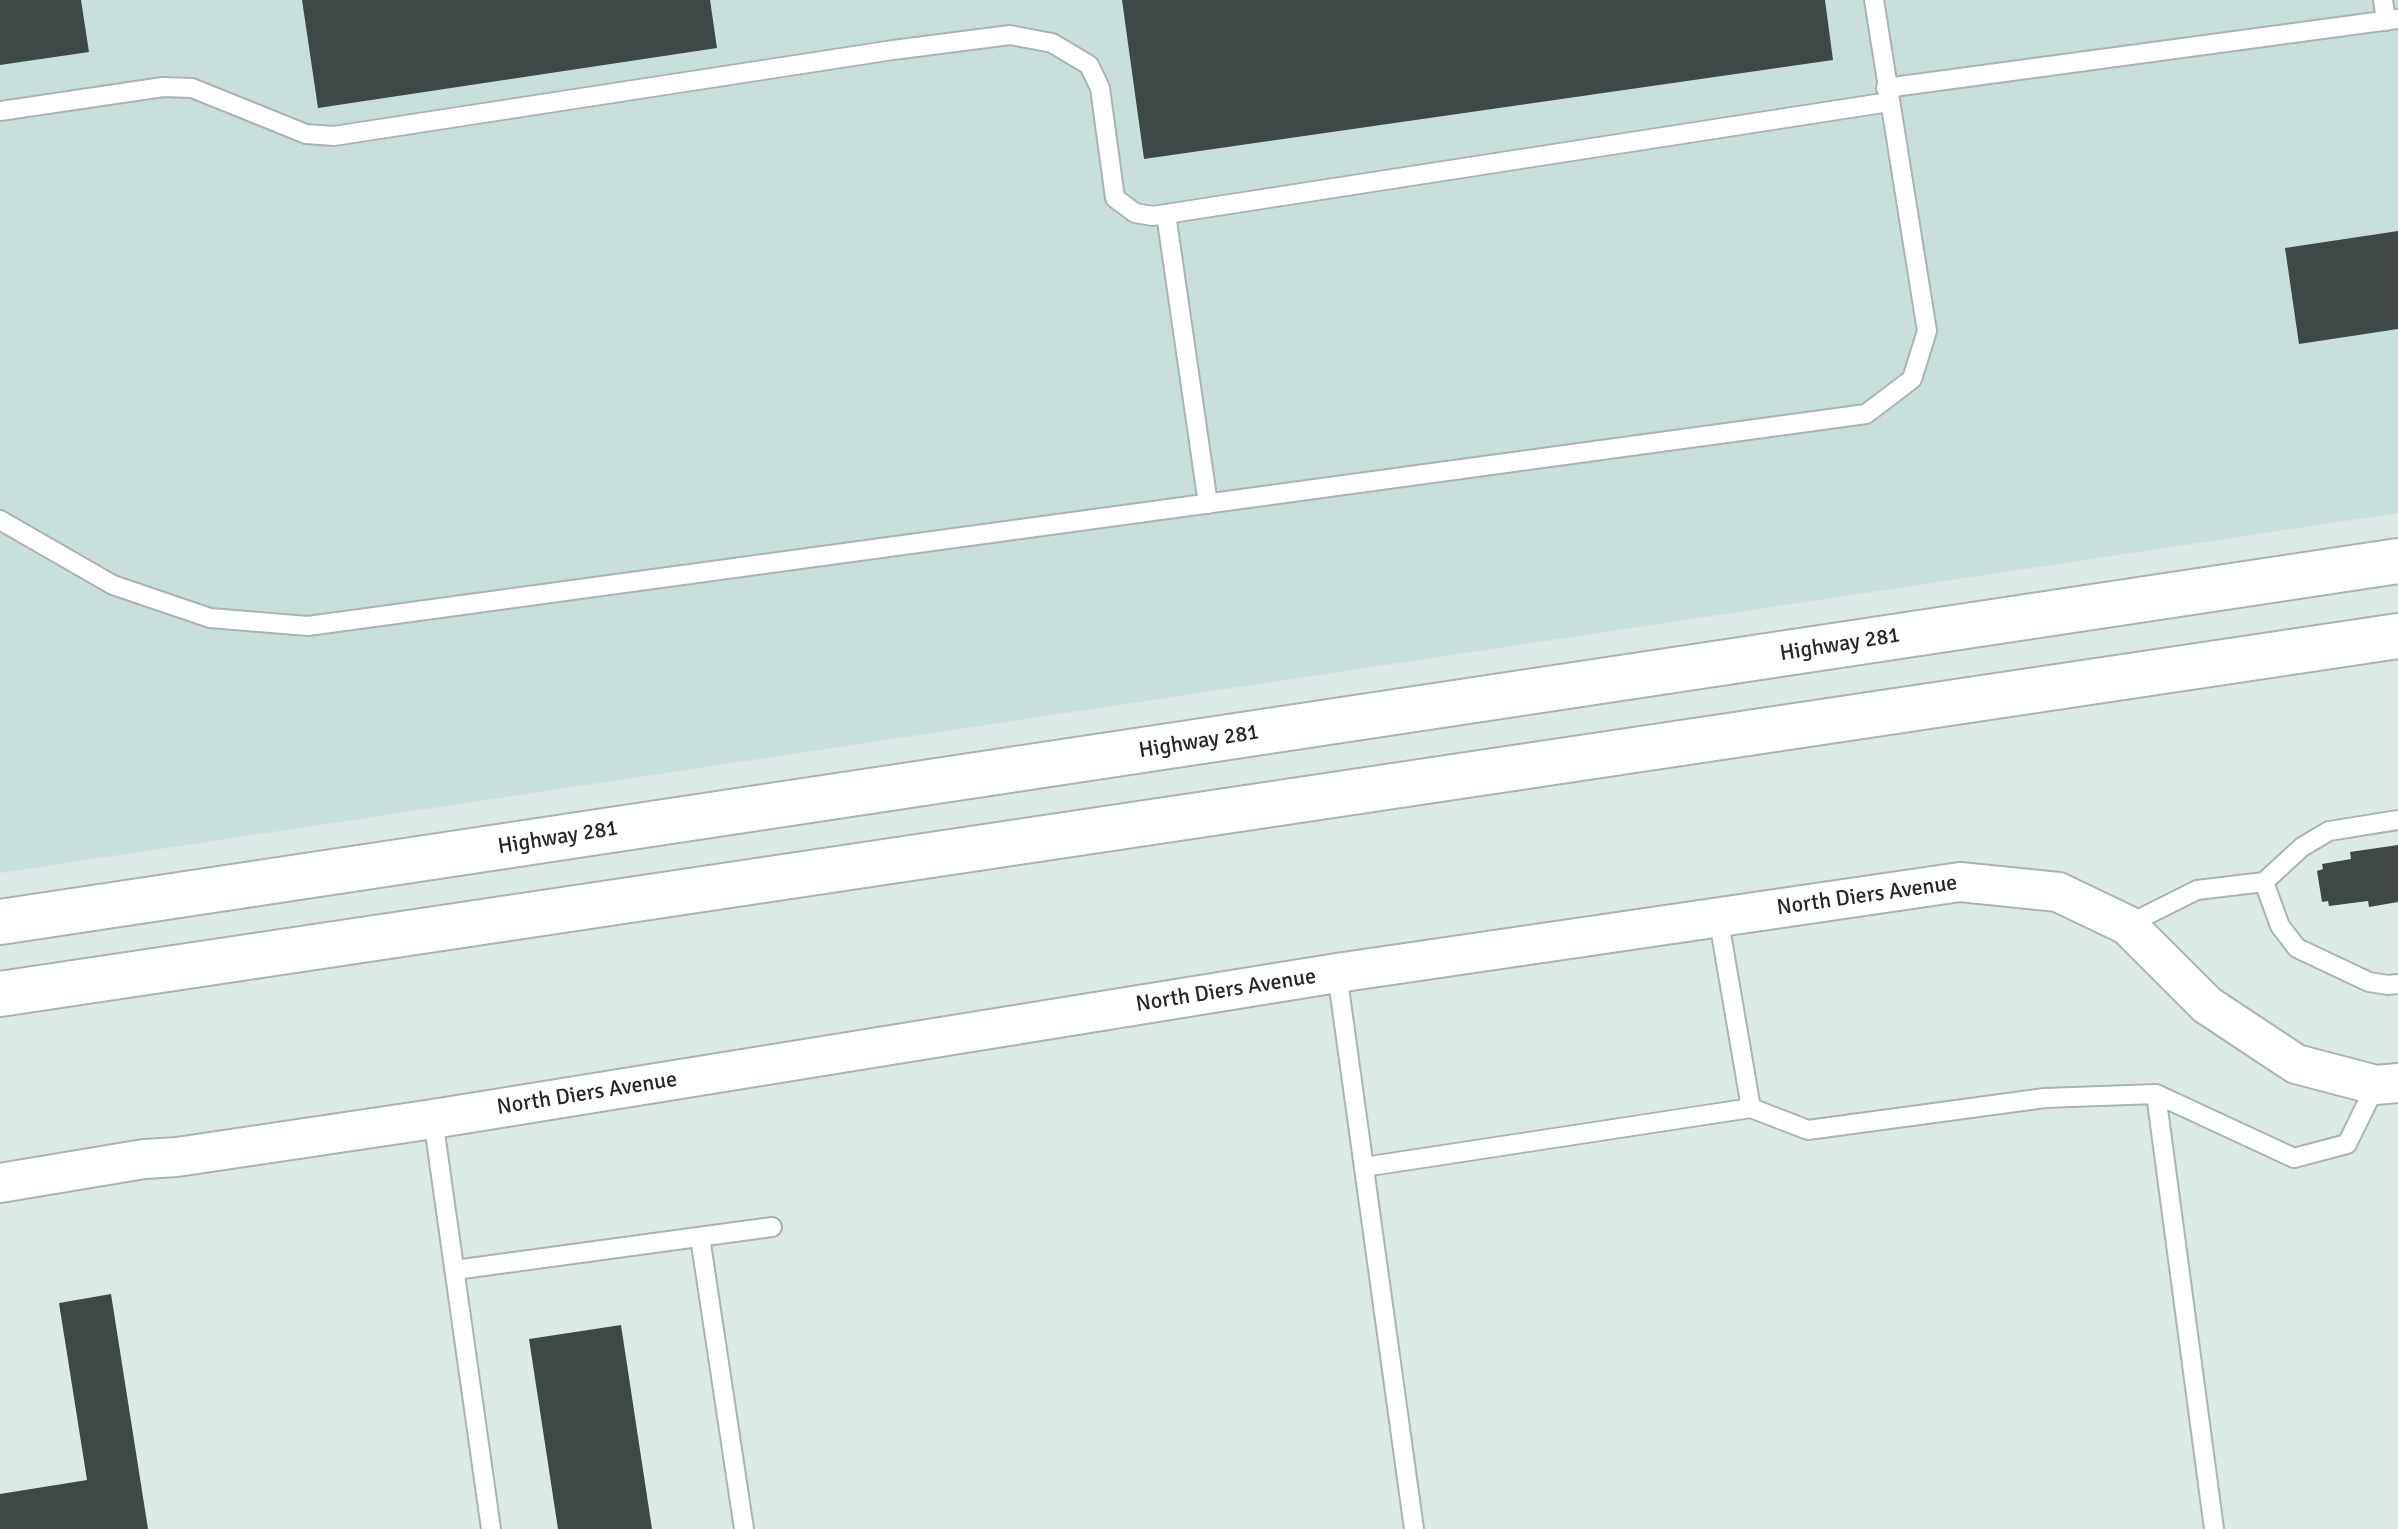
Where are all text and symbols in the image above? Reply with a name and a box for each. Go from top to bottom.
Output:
street label: Highway 281 [1778,622,1902,668]
street label: Highway 281 [1137,719,1261,765]
street label: Highway 281 [496,815,620,861]
street label: North Diers Avenue [1775,870,1959,922]
street label: North Diers Avenue [1134,964,1318,1018]
street label: North Diers Avenue [495,1067,679,1121]

